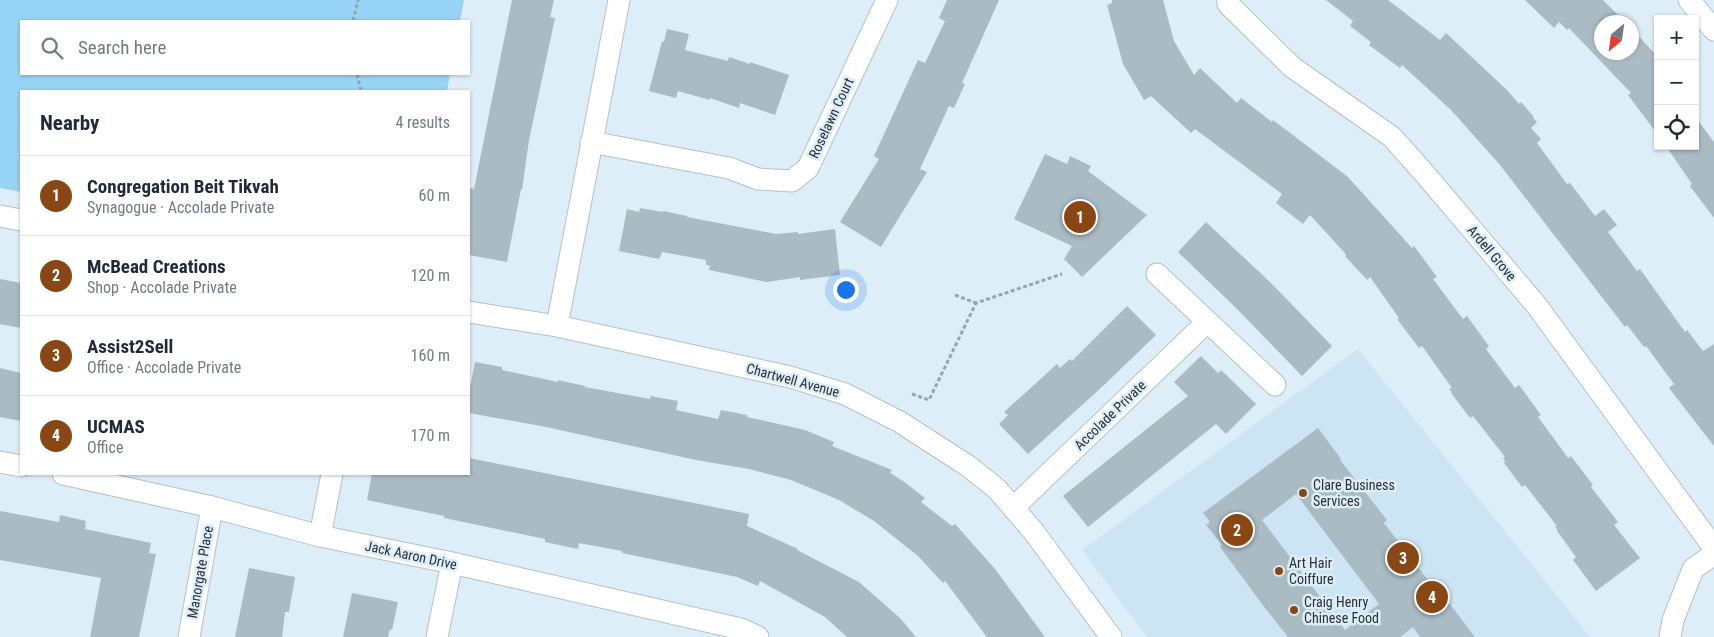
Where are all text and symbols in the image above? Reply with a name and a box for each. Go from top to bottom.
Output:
north arrow [1594,15,1639,60]
map controls [1654,15,1699,150]
button: + [1654,15,1699,60]
search box [20,20,470,75]
icon: search [38,34,66,62]
text: Search here [78,36,166,59]
button: − [1654,60,1699,105]
street label: Roselawn Court [805,75,857,161]
button: locate [1654,105,1699,150]
text: Nearby [40,111,99,135]
text: 4 results [395,113,450,132]
text: Congregation Beit Tikvah [87,175,279,198]
text: 1 [52,186,60,205]
text: 60 m [418,186,450,205]
text: Synagogue · Accolade Private [87,198,274,217]
pin: 1 [1064,198,1096,236]
street label: Ardell Grove [1464,222,1520,284]
text: McBead Creations [87,255,226,278]
text: 2 [52,266,60,285]
text: 120 m [411,266,450,285]
your location [833,277,859,303]
text: Shop · Accolade Private [87,278,237,297]
text: Assist2Sell [87,335,173,358]
text: 3 [52,346,60,365]
text: 160 m [411,346,450,365]
text: Office · Accolade Private [87,358,241,377]
street label: Chartwell Avenue [745,360,842,400]
street label: Accolade Private [1071,377,1149,453]
text: UCMAS [87,415,145,438]
text: 4 [52,426,60,445]
text: 170 m [411,426,450,445]
text: Office [87,438,123,457]
place label: Clare Business Services [1313,477,1395,509]
marker: Clare Business Services [1297,487,1309,499]
pin: 2 [1221,511,1253,549]
street label: Manorgate Place [184,524,216,619]
street label: Jack Aaron Drive [364,537,459,573]
pin: 3 [1387,539,1419,577]
place label: Art Hair Coiffure [1289,555,1334,587]
marker: Art Hair Coiffure [1273,565,1285,577]
pin: 4 [1416,578,1448,616]
place label: Craig Henry Chinese Food [1304,594,1379,626]
marker: Craig Henry Chinese Food [1288,604,1300,616]

